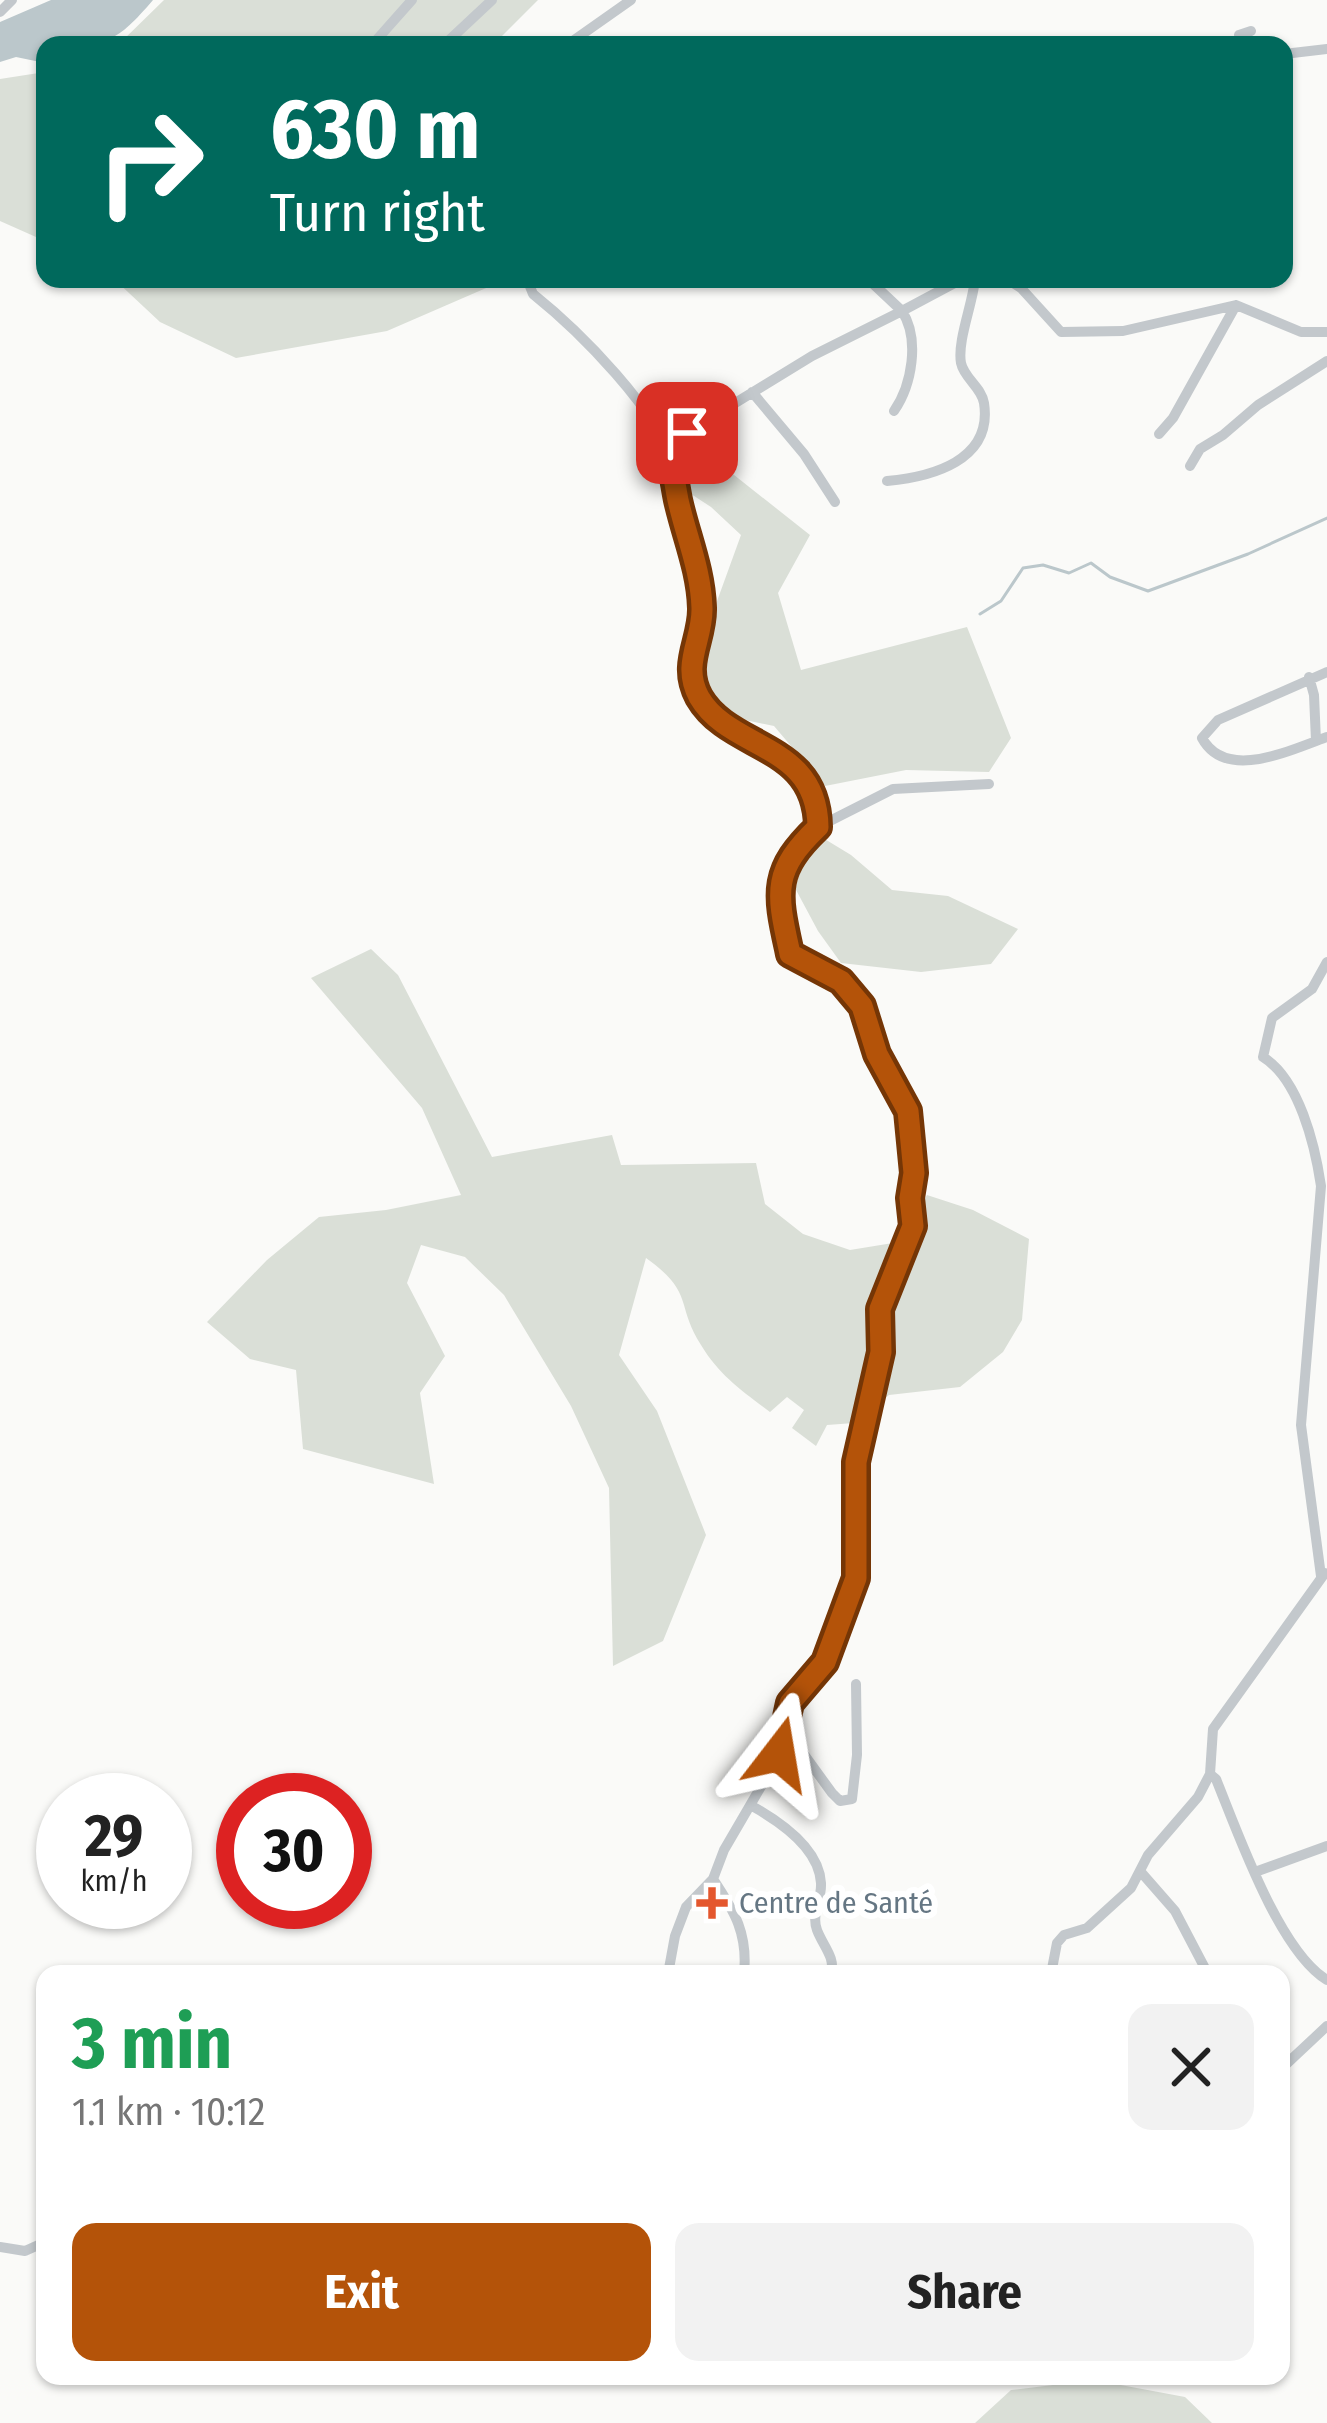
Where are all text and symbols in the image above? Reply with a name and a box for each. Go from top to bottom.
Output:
text: 630 m [270,79,480,180]
icon: right [72,84,228,240]
text: Turn right [270,181,485,245]
pin [636,382,738,484]
icon: arrive [654,400,720,466]
position arrow [716,1691,842,1817]
speed limit sign: 30 [216,1773,372,1929]
text: 29 [85,1800,143,1872]
text: km/h [81,1863,147,1899]
place label: Centre de Santé [739,1885,933,1921]
marker: Centre de Santé [696,1887,728,1919]
text: 3 min [72,2001,232,2087]
button: close [1128,2004,1254,2130]
text: 1.1 km · 10:12 [72,2089,265,2135]
button: Exit [72,2223,651,2361]
button: Share [675,2223,1254,2361]

